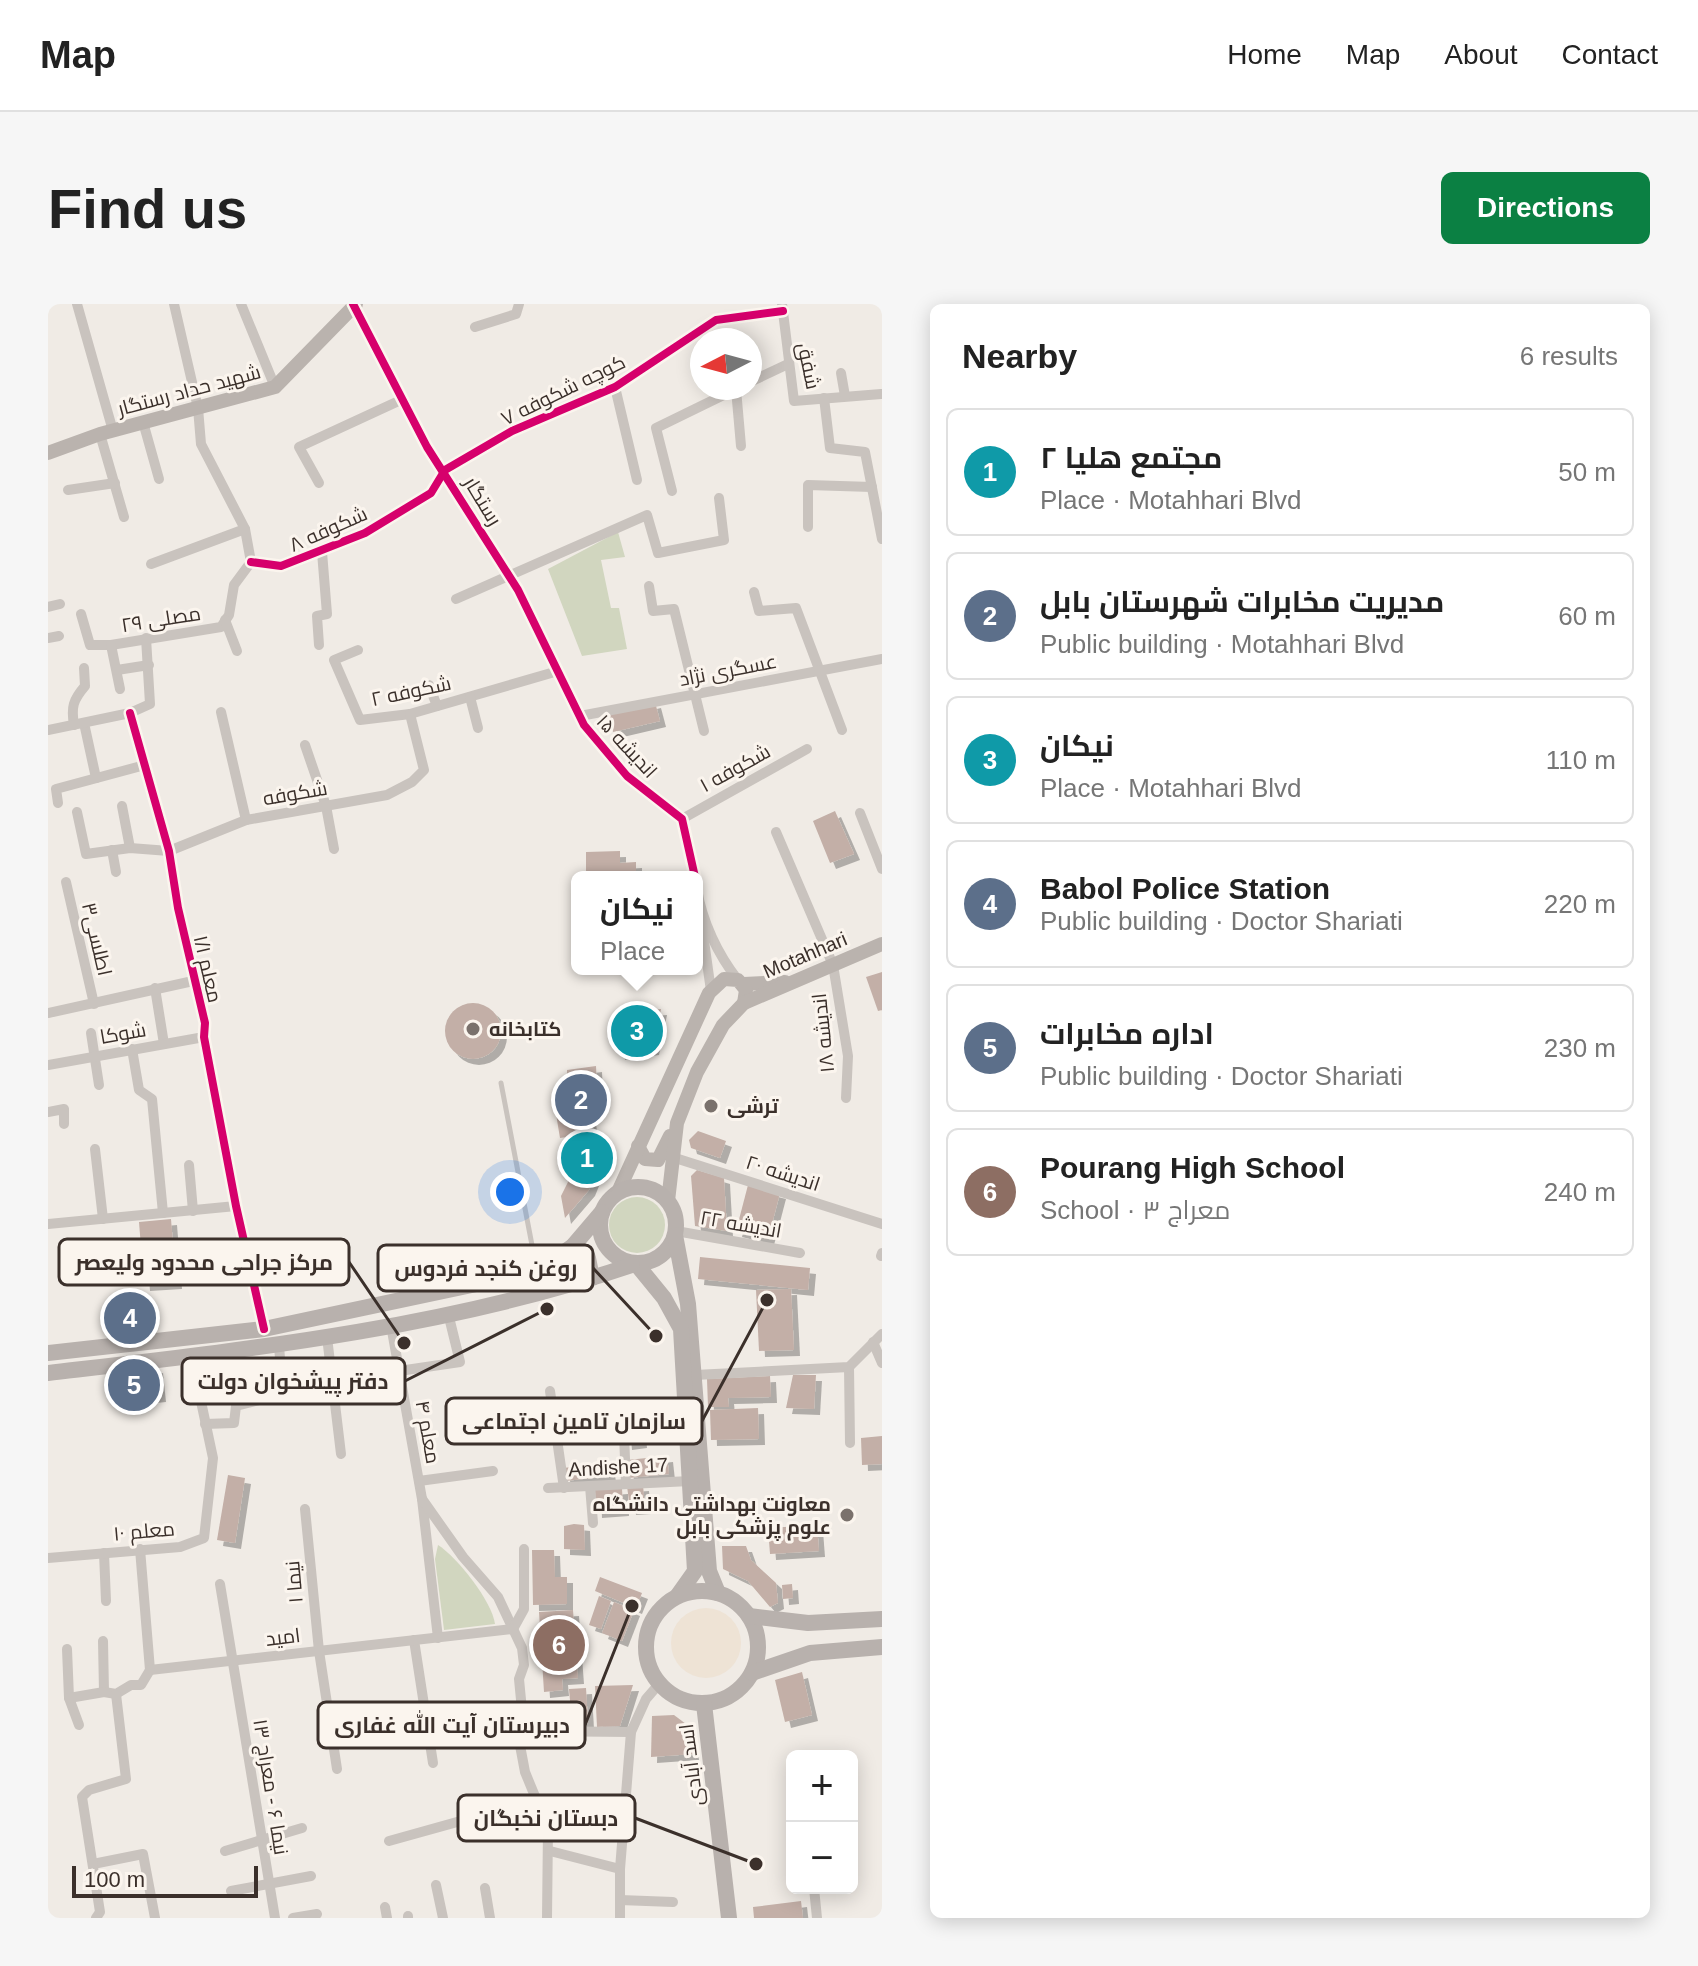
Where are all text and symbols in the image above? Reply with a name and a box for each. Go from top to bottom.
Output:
text: Map [40,34,116,76]
text: Home [1227,39,1302,70]
text: Map [1346,39,1400,70]
text: About [1444,39,1518,70]
text: Contact [1562,39,1658,70]
button: Directions [1441,172,1650,244]
text: Find us [48,177,247,240]
north arrow [690,328,762,400]
text: Nearby [962,337,1077,375]
street label: شفق [791,341,825,392]
text: 6 results [1520,341,1618,371]
street label: کوچه شکوفه ۷ [497,350,629,431]
street label: شهید حداد رستگار [114,360,263,422]
text: مجتمع هلیا ۲ [1040,441,1222,474]
text: 1 [983,457,997,487]
text: 50 m [1558,457,1616,487]
street label: رستگار [459,472,506,530]
text: Place · Motahhari Blvd [1040,485,1302,515]
street label: شکوفه ۸ [286,502,371,557]
text: مدیریت مخابرات شهرستان بابل [1040,585,1444,618]
text: 2 [983,601,997,631]
text: 60 m [1558,601,1616,631]
street label: مصلی ۲۹ [120,602,203,638]
text: Public building · Motahhari Blvd [1040,629,1404,659]
street label: عسگری نژاد [677,650,779,692]
street label: شکوفه ۲ [369,672,453,711]
street label: اندیشه ۱۵ [592,710,662,782]
text: نیکان [1040,729,1114,762]
street label: شکوفه ۱ [696,740,774,797]
text: 3 [983,745,997,775]
text: 110 m [1546,745,1616,775]
text: Place · Motahhari Blvd [1040,773,1302,803]
street label: شکوفه [261,777,329,810]
popup [571,871,703,975]
text: Babol Police Station [1040,872,1330,905]
text: 4 [983,889,997,919]
text: 220 m [1544,889,1616,919]
text: نیکان [600,892,674,925]
street label: اطلسی۳ [76,900,116,978]
text: Public building · Doctor Shariati [1040,906,1403,936]
street label: Motahhari [760,927,850,983]
street label: معلم ۱/۱ [187,933,226,1005]
text: Place [600,936,665,966]
street label: اندیشه ۱۸ [808,992,838,1074]
pin: 3 [611,1001,663,1061]
text: اداره مخابرات [1040,1017,1214,1050]
street label: شوکا [98,1018,148,1049]
place label: کتابخانه [489,1018,561,1041]
marker: کتابخانه [464,1020,482,1038]
text: 5 [983,1033,997,1063]
text: 230 m [1544,1033,1616,1063]
text: Public building · Doctor Shariati [1040,1061,1403,1091]
pin: 2 [555,1070,607,1130]
place label: ترشی [727,1095,779,1118]
marker: ترشی [702,1097,720,1115]
pin: 1 [561,1128,613,1188]
street label: اندیشه ۲۰ [743,1151,823,1195]
text: Pourang High School [1040,1151,1345,1184]
your location [490,1172,530,1212]
text: 6 [983,1177,997,1207]
text: 240 m [1544,1177,1616,1207]
text: School · معراج ۳ [1040,1195,1231,1225]
street label: اندیشه ۲۲ [699,1206,783,1242]
callout: مرکز جراحی محدود ولیعصر [59,1239,349,1285]
callout: روغن کنجد فردوس [378,1245,593,1291]
text: مرکز جراحی محدود ولیعصر [74,1250,333,1276]
text: روغن کنجد فردوس [395,1256,577,1282]
pin: 4 [104,1288,156,1348]
pin: 5 [108,1355,160,1415]
callout: دفتر پیشخوان دولت [182,1358,405,1404]
text: دفتر پیشخوان دولت [198,1369,388,1397]
callout: سازمان تامین اجتماعی [446,1398,702,1444]
street label: معلم ۴ [409,1399,444,1466]
text: سازمان تامین اجتماعی [462,1409,686,1435]
street label: Andishe 17 [567,1453,669,1481]
place label: معاونت بهداشتی دانشگاه علوم پزشکی بابل [593,1493,831,1541]
marker: معاونت بهداشتی دانشگاه علوم پزشکی بابل [838,1506,856,1524]
street label: معلم ۱۰ [112,1517,176,1548]
street label: نیما ۱ [281,1560,307,1604]
pin: 6 [533,1615,585,1675]
street label: امید [264,1624,302,1650]
callout: دبیرستان آیت الله غفاری [318,1702,585,1748]
text: دبیرستان آیت الله غفاری [334,1710,570,1739]
street label: نیما ۶ - معراج ۱۳ [246,1717,293,1857]
street label: اسد آبادی [675,1723,709,1807]
map controls [786,1750,858,1894]
button: + [786,1750,858,1822]
callout: دبستان نخبگان [458,1795,635,1841]
text: دبستان نخبگان [474,1806,618,1831]
button: − [786,1822,858,1894]
scale bar [72,1862,258,1898]
text: 100 m [84,1867,145,1892]

